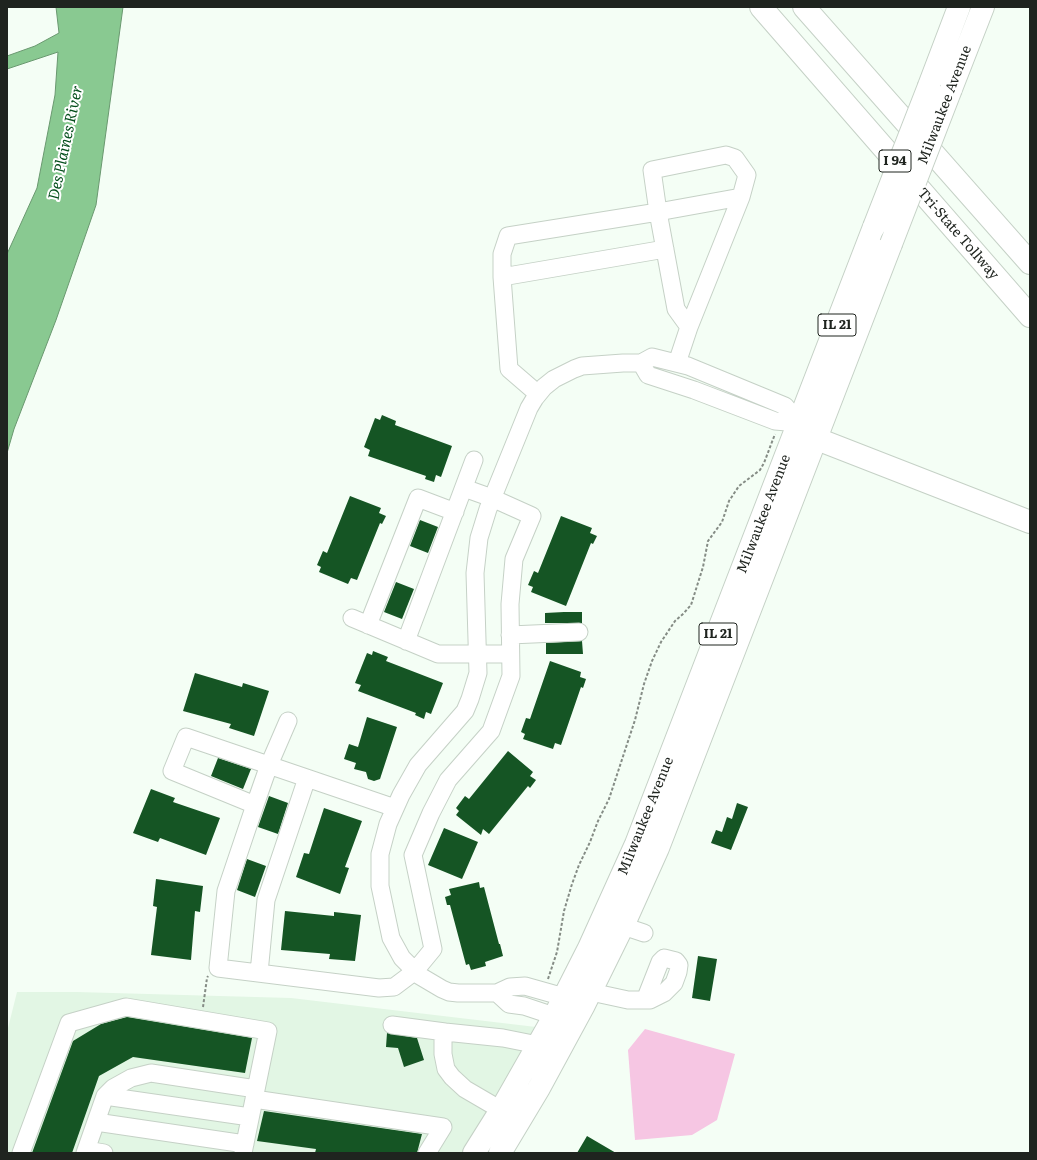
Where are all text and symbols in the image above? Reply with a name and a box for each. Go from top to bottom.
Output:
street label: Milwaukee Avenue [915,43,975,167]
water label: Des Plaines River [45,84,87,202]
road number: I 94 [879,150,911,172]
street label: Tri-State Tollway [914,185,1002,283]
road number: IL 21 [818,314,856,336]
street label: Milwaukee Avenue [734,452,794,576]
road number: IL 21 [699,623,737,645]
street label: Milwaukee Avenue [615,754,677,878]

